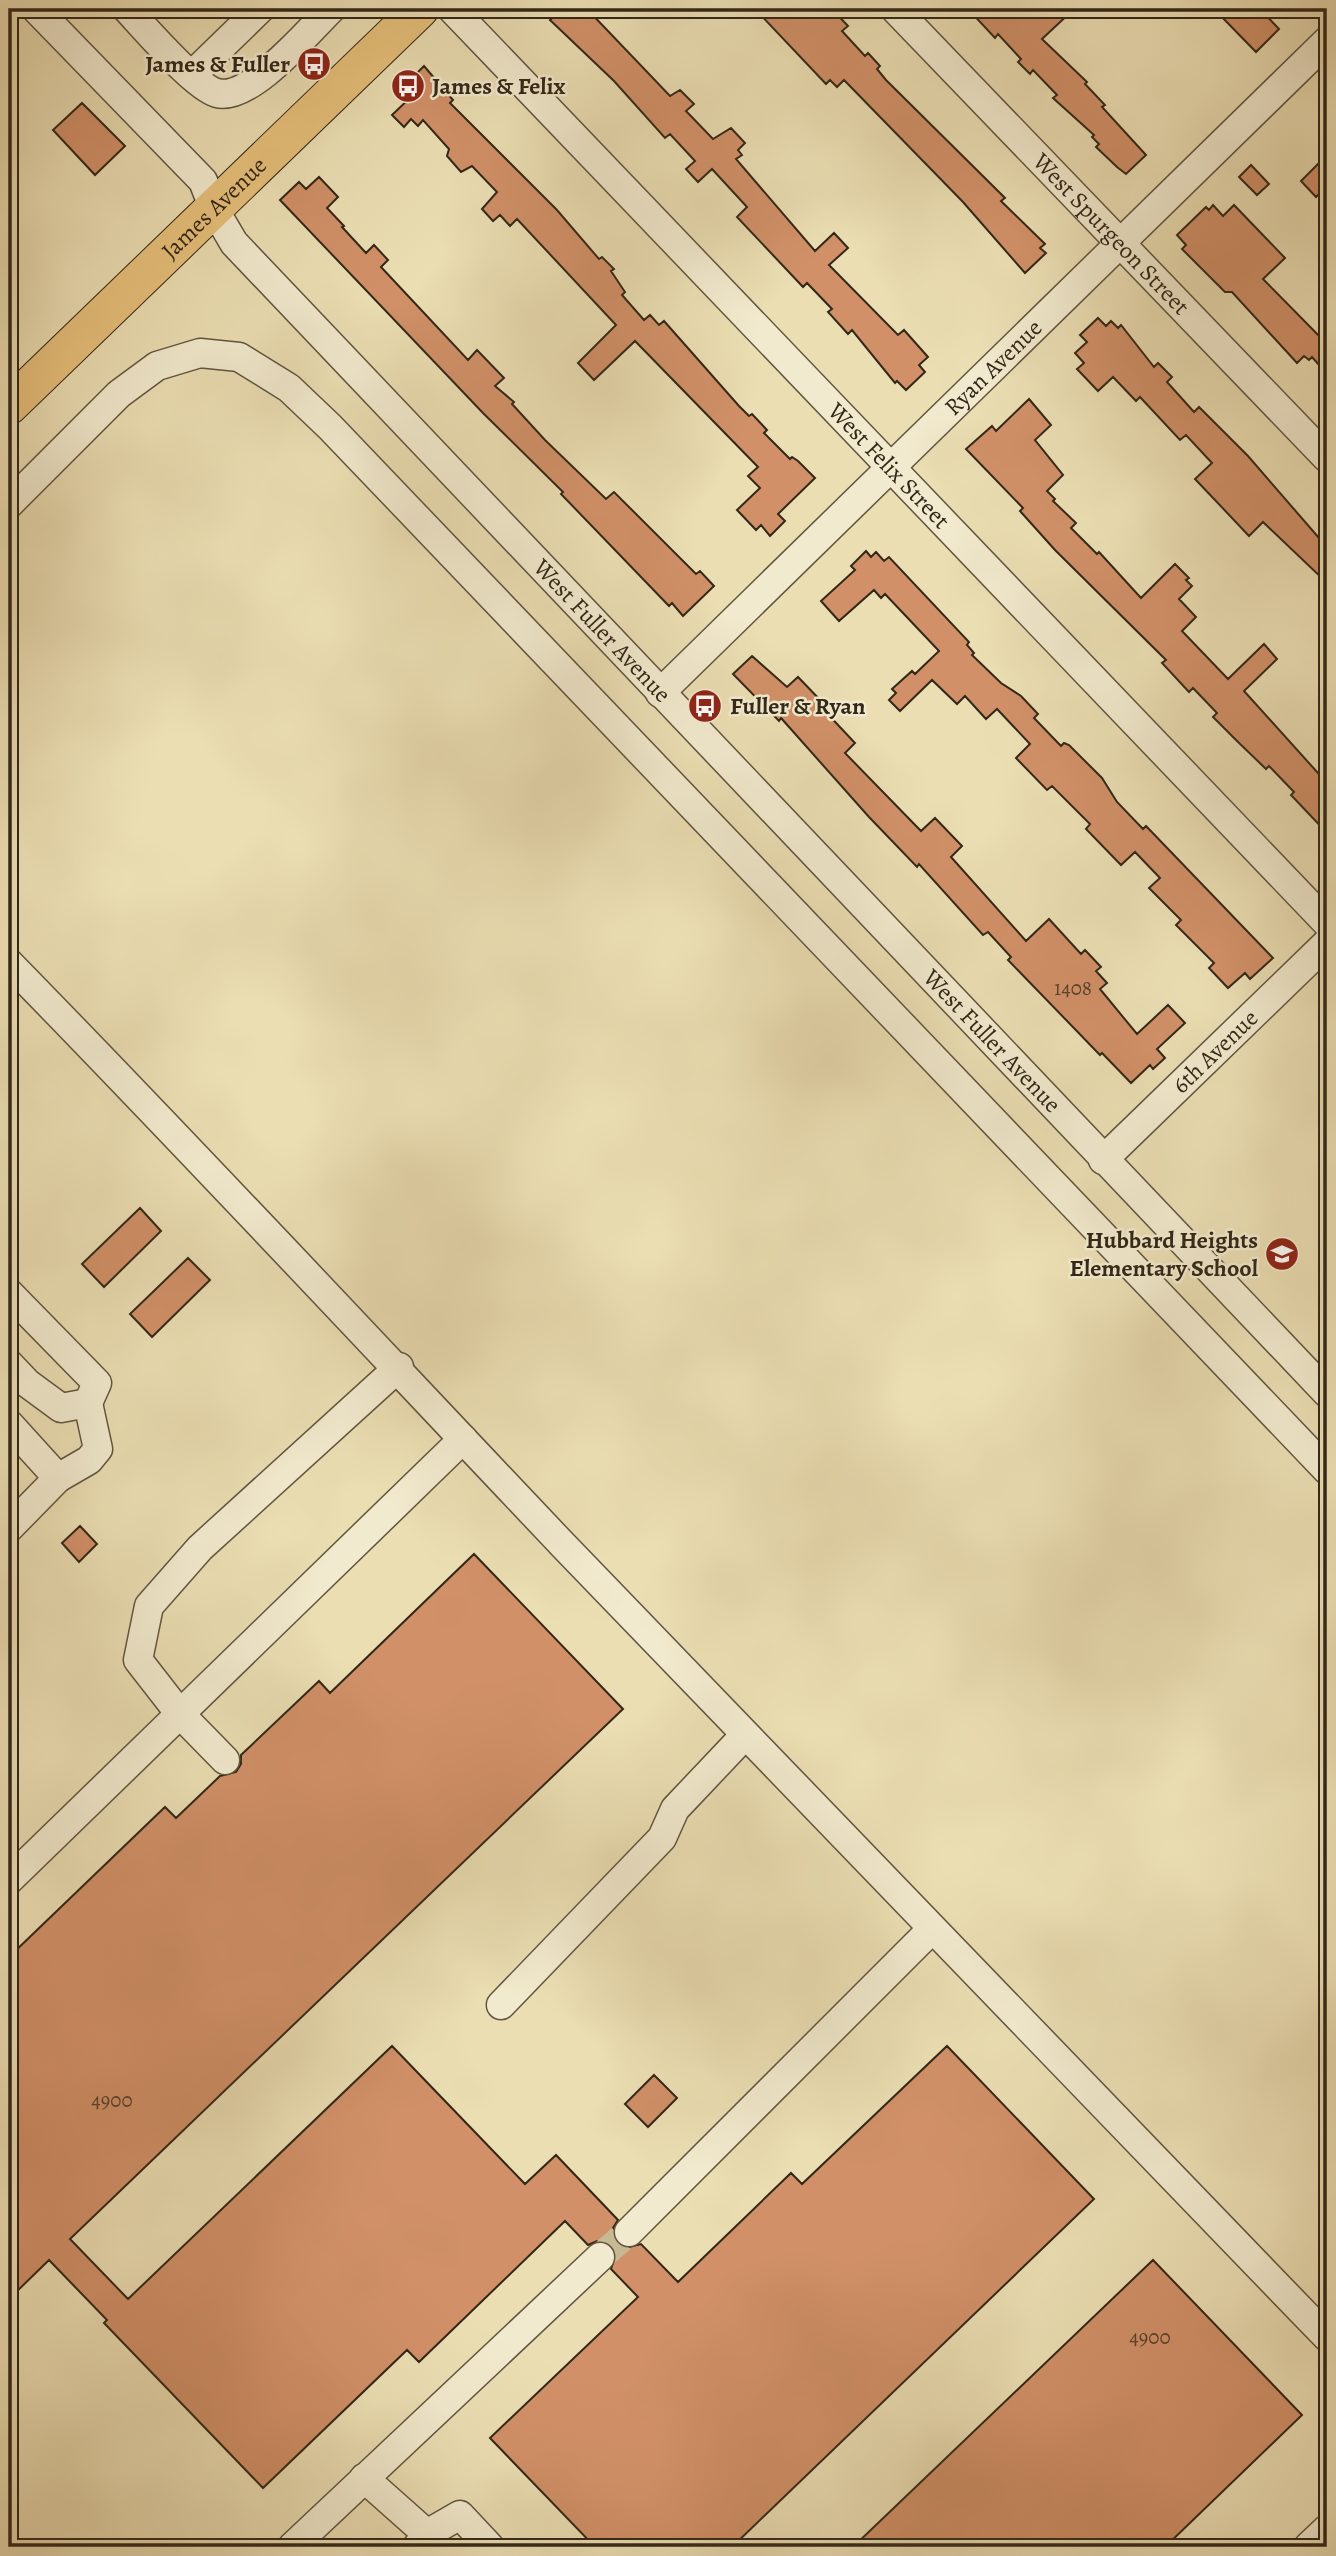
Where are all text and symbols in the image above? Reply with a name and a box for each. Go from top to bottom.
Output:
bus stop icon: James & Fuller [295,45,333,83]
place label: James & Fuller [145,48,290,80]
bus stop icon: James & Felix [389,67,427,105]
place label: James & Felix [432,70,566,102]
street label: West Spurgeon Street [1025,145,1197,322]
street label: James Avenue [154,150,274,266]
street label: Ryan Avenue [937,312,1049,422]
street label: West Felix Street [820,395,957,536]
street label: West Fuller Avenue [526,551,678,709]
bus stop icon: Fuller & Ryan [686,687,724,725]
place label: Fuller & Ryan [730,690,866,722]
street label: West Fuller Avenue [916,961,1068,1120]
house number: 1408 [1054,974,1092,1002]
street label: 6th Avenue [1165,1002,1265,1101]
place label: Hubbard Heights Elementary School [1070,1224,1259,1284]
school or university icon: Hubbard Heights Elementary School [1263,1235,1301,1273]
house number: 4900 [91,2086,133,2114]
house number: 4900 [1129,2323,1171,2351]

